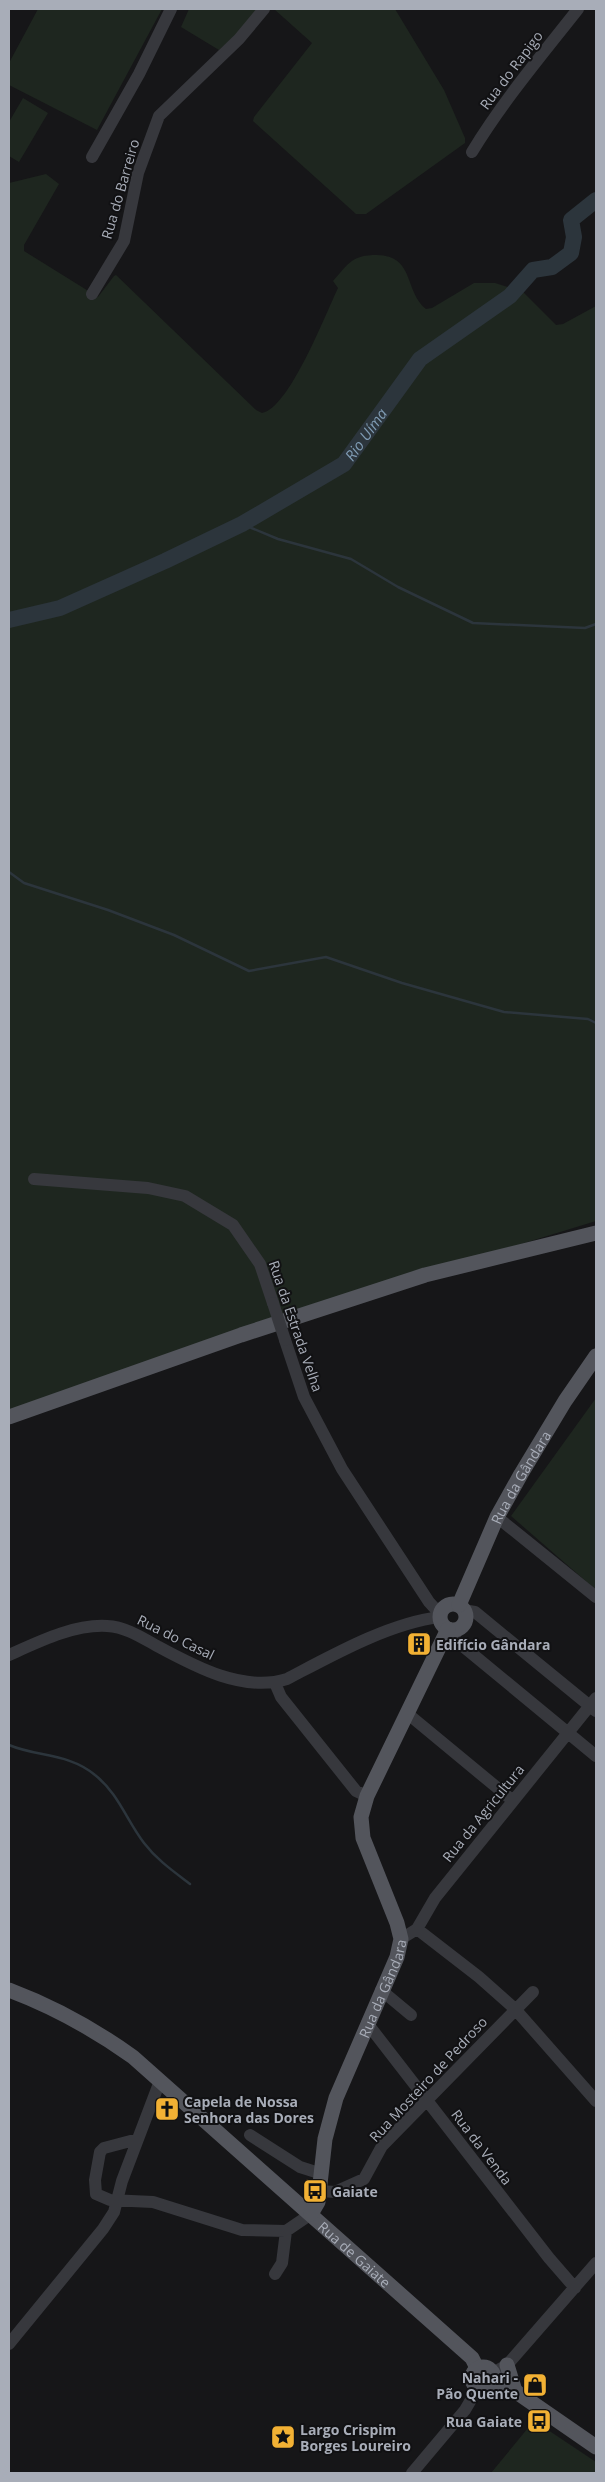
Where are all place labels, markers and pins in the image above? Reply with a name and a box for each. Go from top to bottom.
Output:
building icon: Edifício Gândara [406,1631,432,1657]
place label: Edifício Gândara [436,1635,550,1654]
place label: Capela de Nossa Senhora das Dores [184,2092,314,2127]
church icon: Capela de Nossa Senhora das Dores [154,2096,180,2122]
bus stop icon: Gaiate [302,2178,328,2204]
place label: Gaiate [332,2182,378,2201]
place label: Nahari - Pão Quente [436,2368,518,2403]
shop icon: Nahari - Pão Quente [522,2372,548,2398]
bus stop icon: Rua Gaiate [526,2408,552,2434]
place label: Rua Gaiate [446,2412,522,2431]
place label: Largo Crispim Borges Loureiro [300,2420,411,2455]
place icon: Largo Crispim Borges Loureiro [270,2424,296,2450]

